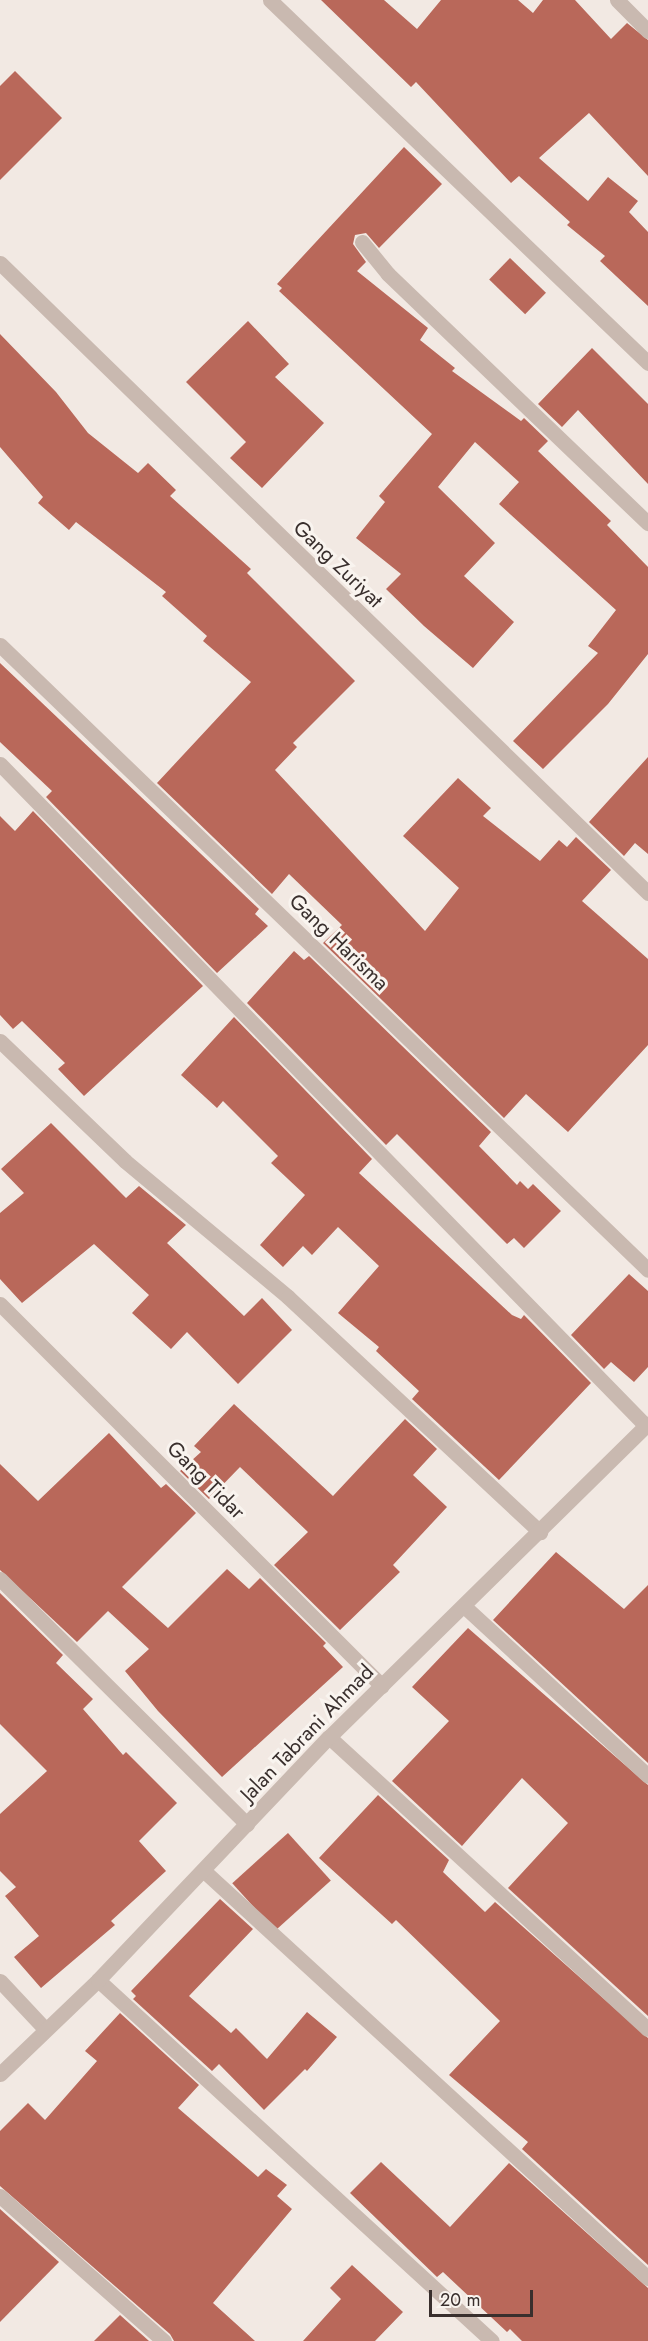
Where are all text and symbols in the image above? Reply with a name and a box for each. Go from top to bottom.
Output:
street label: Gang Zuriyat [288,515,388,613]
street label: Gang Harisma [284,888,394,996]
street label: Gang Tidar [162,1436,250,1524]
street label: Jalan Tabrani Ahmad [235,1659,379,1807]
scale bar [432,2278,536,2316]
text: 20 m [440,2287,480,2313]

